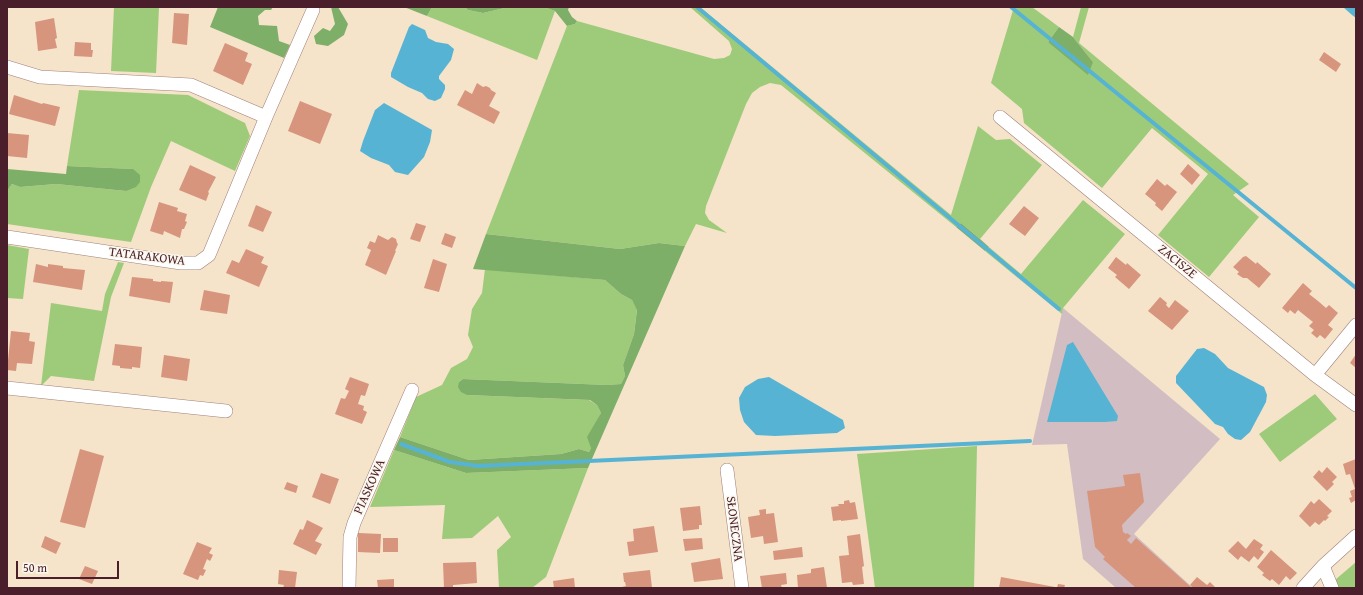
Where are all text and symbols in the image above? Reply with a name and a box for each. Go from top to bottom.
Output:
street label: ZACISZE [1154,242,1200,282]
street label: TATARAKOWA [108,245,186,269]
street label: PIASKOWA [351,457,389,517]
street label: SŁONECZNA [722,495,746,563]
scale bar [18,553,121,579]
text: 50 m [23,559,47,576]

